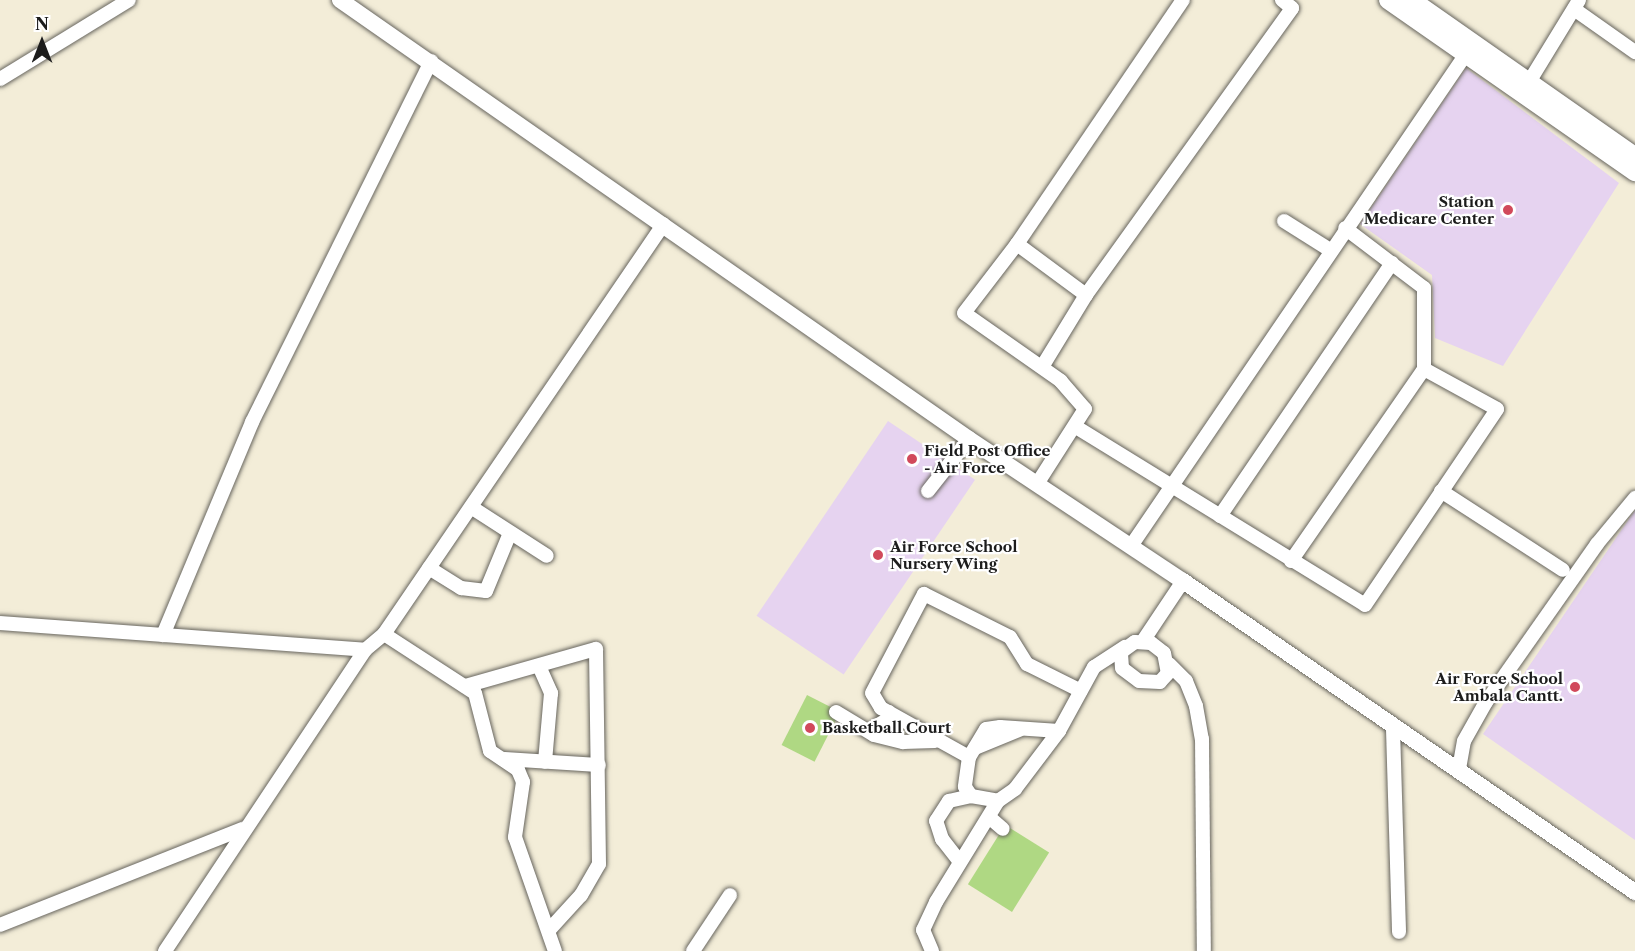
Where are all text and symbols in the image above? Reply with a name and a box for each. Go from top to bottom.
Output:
north arrow [12,12,72,72]
text: N [35,14,49,34]
place label: Station Medicare Center [1364,192,1494,227]
marker: Station Medicare Center [1499,201,1517,219]
place label: Field Post Office - Air Force [924,441,1051,476]
marker: Field Post Office - Air Force [905,452,919,466]
place label: Air Force School Nursery Wing [890,537,1018,572]
marker: Air Force School Nursery Wing [871,548,885,562]
place label: Air Force School Ambala Cantt. [1435,669,1563,704]
marker: Air Force School Ambala Cantt. [1568,680,1582,694]
place label: Basketball Court [822,719,951,737]
marker: Basketball Court [803,721,817,735]

